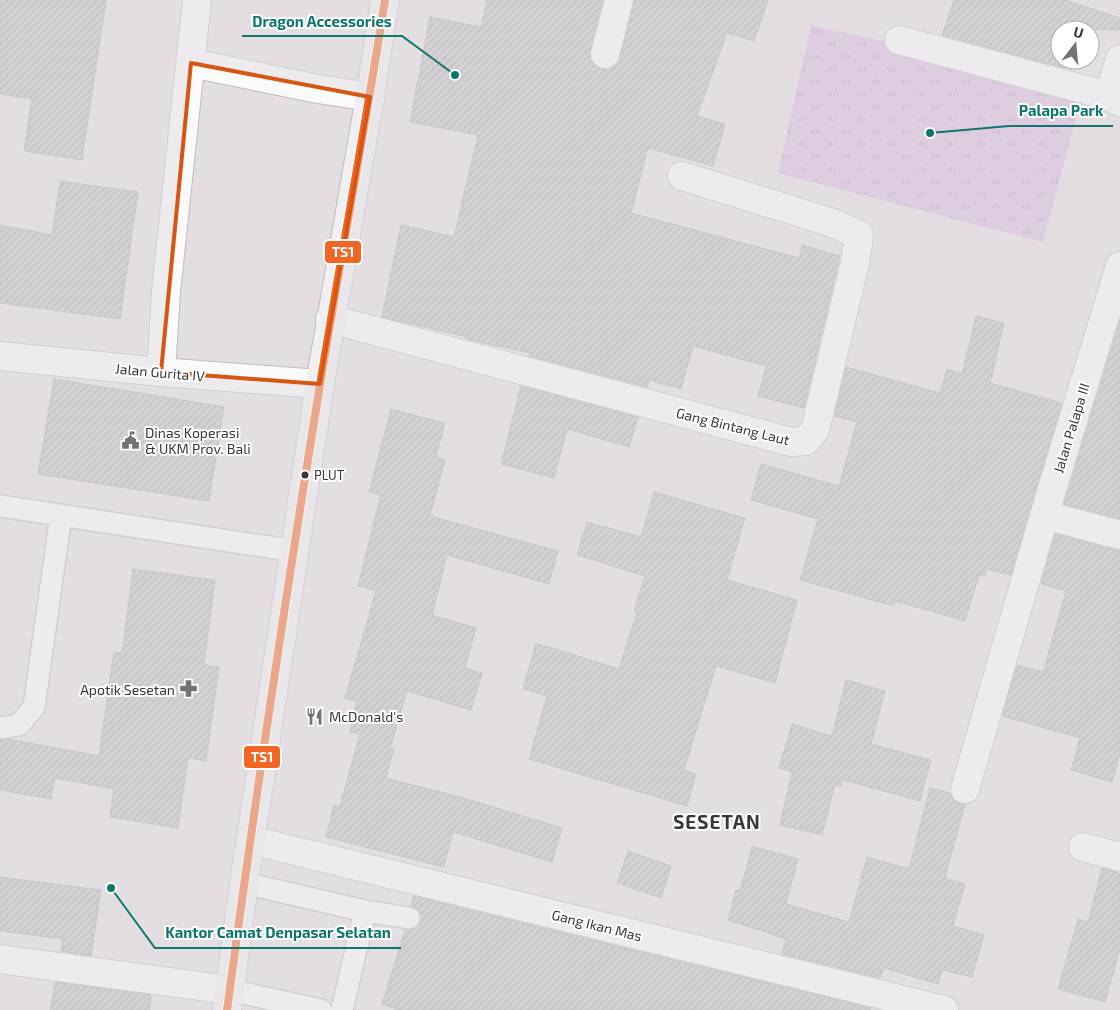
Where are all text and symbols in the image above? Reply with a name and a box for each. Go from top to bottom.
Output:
callout: Dragon Accessories [242,6,402,36]
text: Dragon Accessories [252,12,392,30]
north arrow [1050,20,1100,70]
text: U [1072,23,1086,42]
callout: Palapa Park [1009,96,1113,126]
text: Palapa Park [1019,101,1104,119]
line badge: TS1 [324,240,362,264]
text: TS1 [332,243,354,260]
street label: Jalan Gurita IV [115,360,206,384]
street label: Jalan Palapa III [1049,381,1093,475]
street label: Gang Bintang Laut [675,404,791,448]
place label: Dinas Koperasi & UKM Prov. Bali [145,424,251,457]
public building icon: Dinas Koperasi & UKM Prov. Bali [121,430,141,450]
place label: PLUT [314,467,345,483]
marker: PLUT [300,470,310,480]
pharmacy icon: Apotik Sesetan [179,679,199,699]
place label: Apotik Sesetan [80,681,175,698]
restaurant icon: McDonald's [305,706,325,726]
place label: McDonald's [329,708,403,725]
line badge: TS1 [243,745,281,769]
text: TS1 [251,748,273,765]
district label: SESETAN [673,810,761,833]
street label: Gang Ikan Mas [550,906,644,944]
callout: Kantor Camat Denpasar Selatan [155,918,401,948]
text: Kantor Camat Denpasar Selatan [165,923,391,941]

